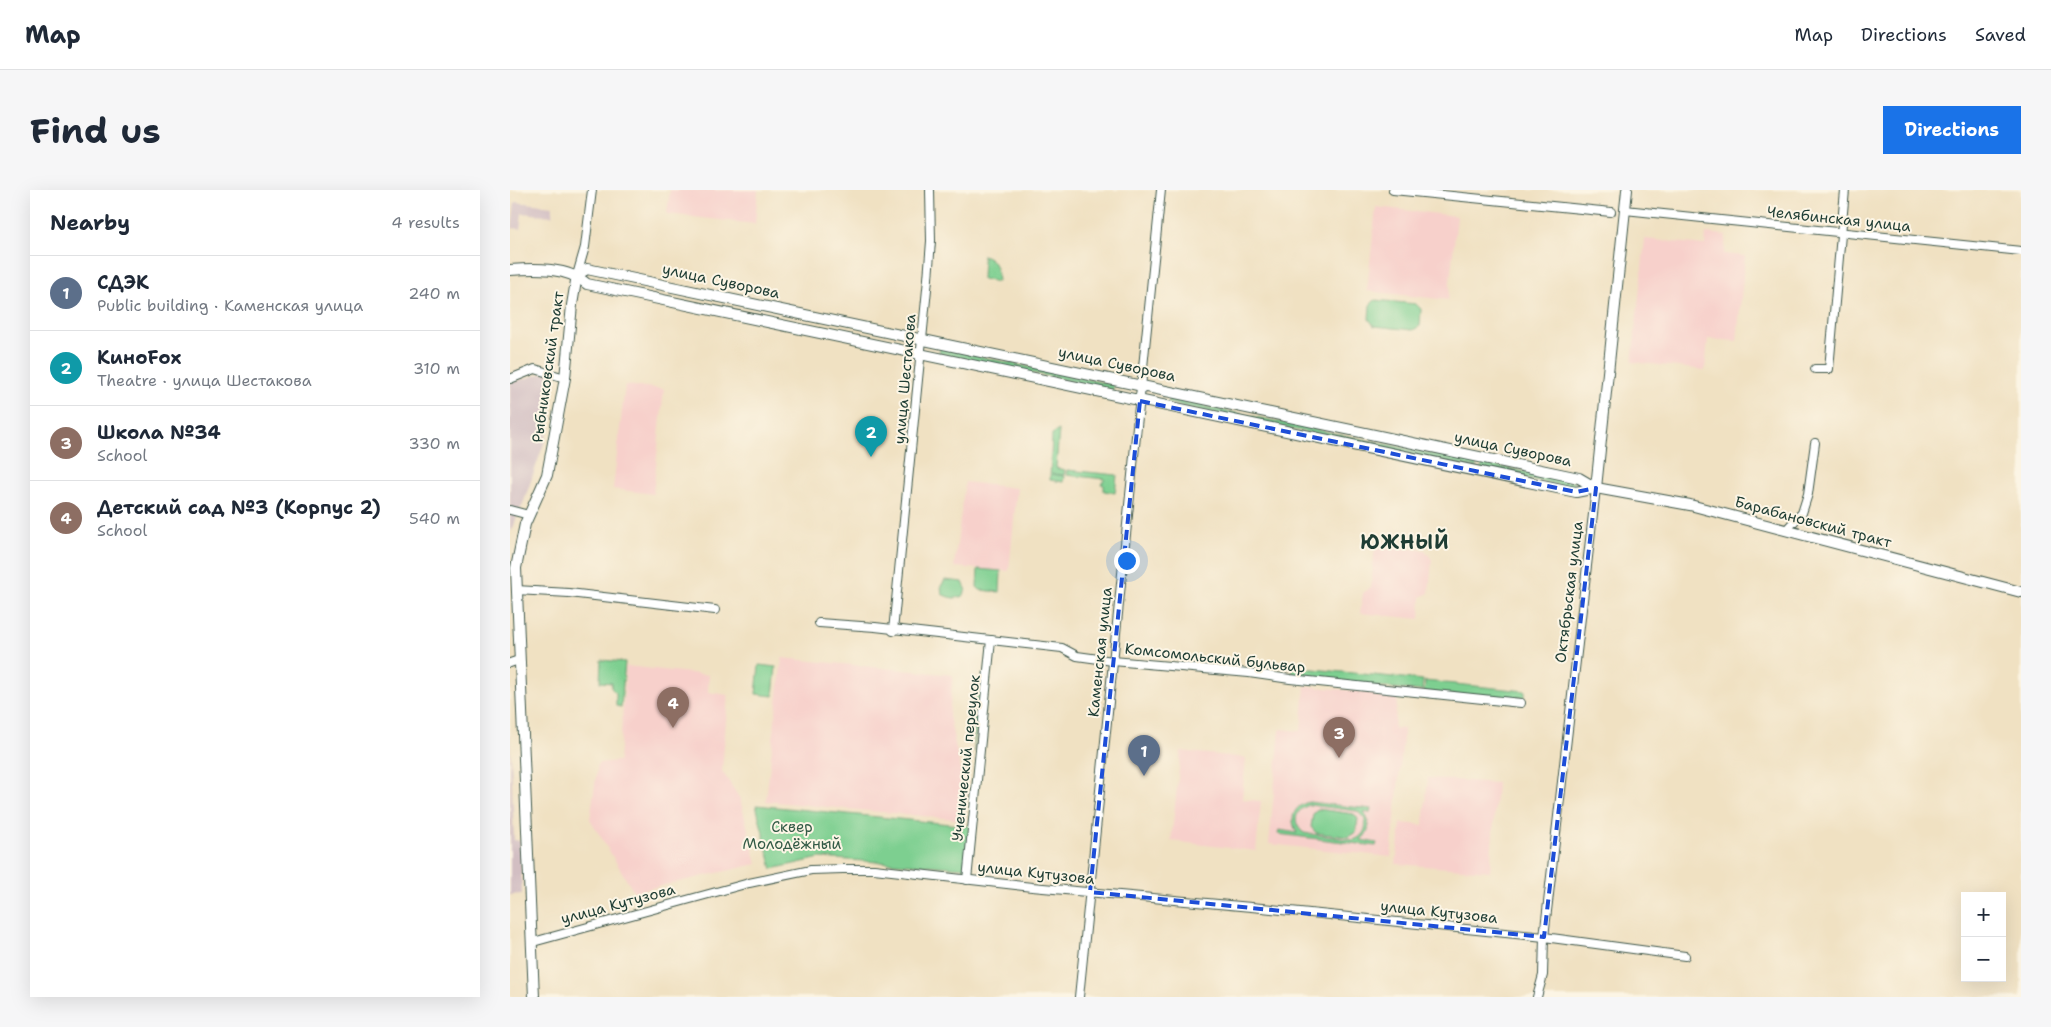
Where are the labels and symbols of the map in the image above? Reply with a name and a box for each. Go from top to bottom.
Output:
street label: Челябинская улица [1766,202,1913,237]
street label: улица Суворова [660,259,782,303]
street label: Рыбниковский тракт [527,290,569,444]
street label: улица Шестакова [889,312,921,445]
street label: улица Суворова [1056,342,1178,386]
pin: 2 [855,416,887,457]
street label: улица Суворова [1452,427,1574,471]
street label: Барабановский тракт [1732,491,1894,553]
street label: Октябрьская улица [1550,519,1588,664]
district label: ЮЖНЫЙ [1360,528,1450,555]
your location [1114,548,1140,574]
street label: Каменская улица [1083,585,1117,718]
street label: Комсомольский бульвар [1124,639,1306,677]
street label: Ученический переулок [947,674,985,842]
pin: 4 [657,687,689,728]
pin: 3 [1323,717,1355,758]
pin: 1 [1128,735,1160,776]
park label: Сквер Молодёжный [743,817,842,854]
street label: улица Кутузова [976,857,1096,889]
street label: улица Кутузова [559,879,678,929]
street label: улица Кутузова [1379,896,1499,928]

